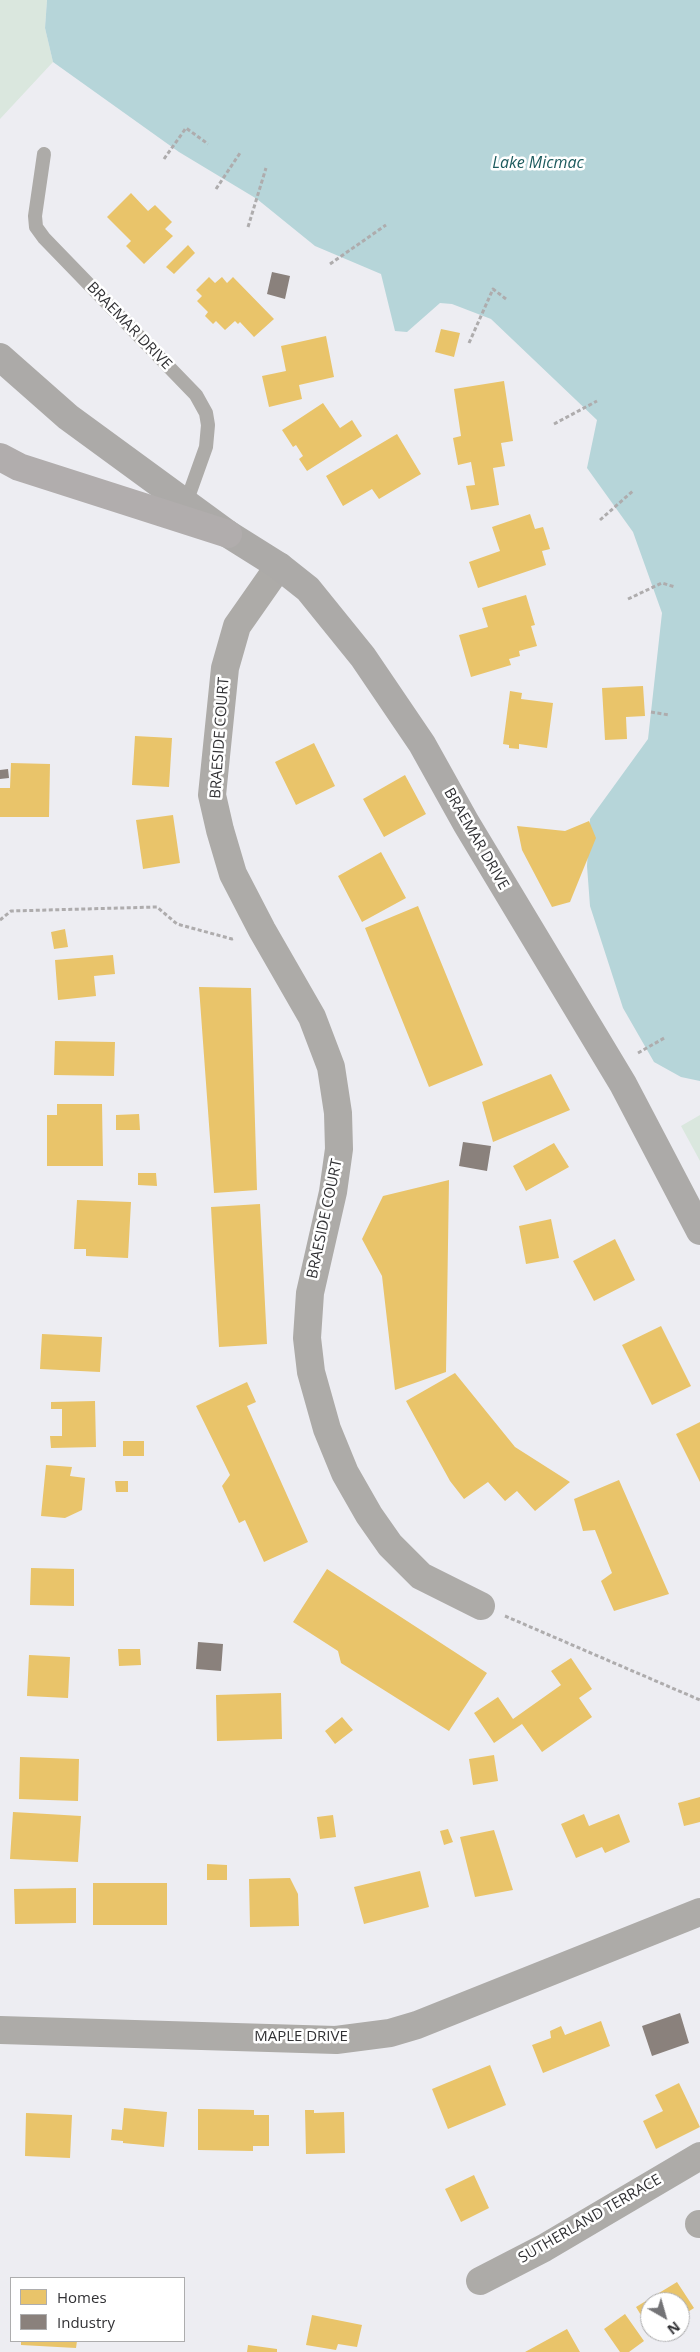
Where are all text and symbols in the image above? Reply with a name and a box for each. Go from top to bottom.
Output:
water label: Lake Micmac [492,153,584,173]
street label: BRAEMAR DRIVE [83,279,175,373]
street label: BRAESIDE COURT [207,677,233,799]
street label: BRAEMAR DRIVE [440,785,512,893]
street label: BRAESIDE COURT [304,1158,346,1280]
street label: MAPLE DRIVE [254,2028,348,2046]
street label: SUTHERLAND TERRACE [515,2171,665,2267]
legend [10,2277,185,2342]
text: Homes [57,2287,107,2307]
north arrow [640,2292,690,2342]
text: Industry [57,2312,115,2332]
text: N [664,2317,684,2339]

